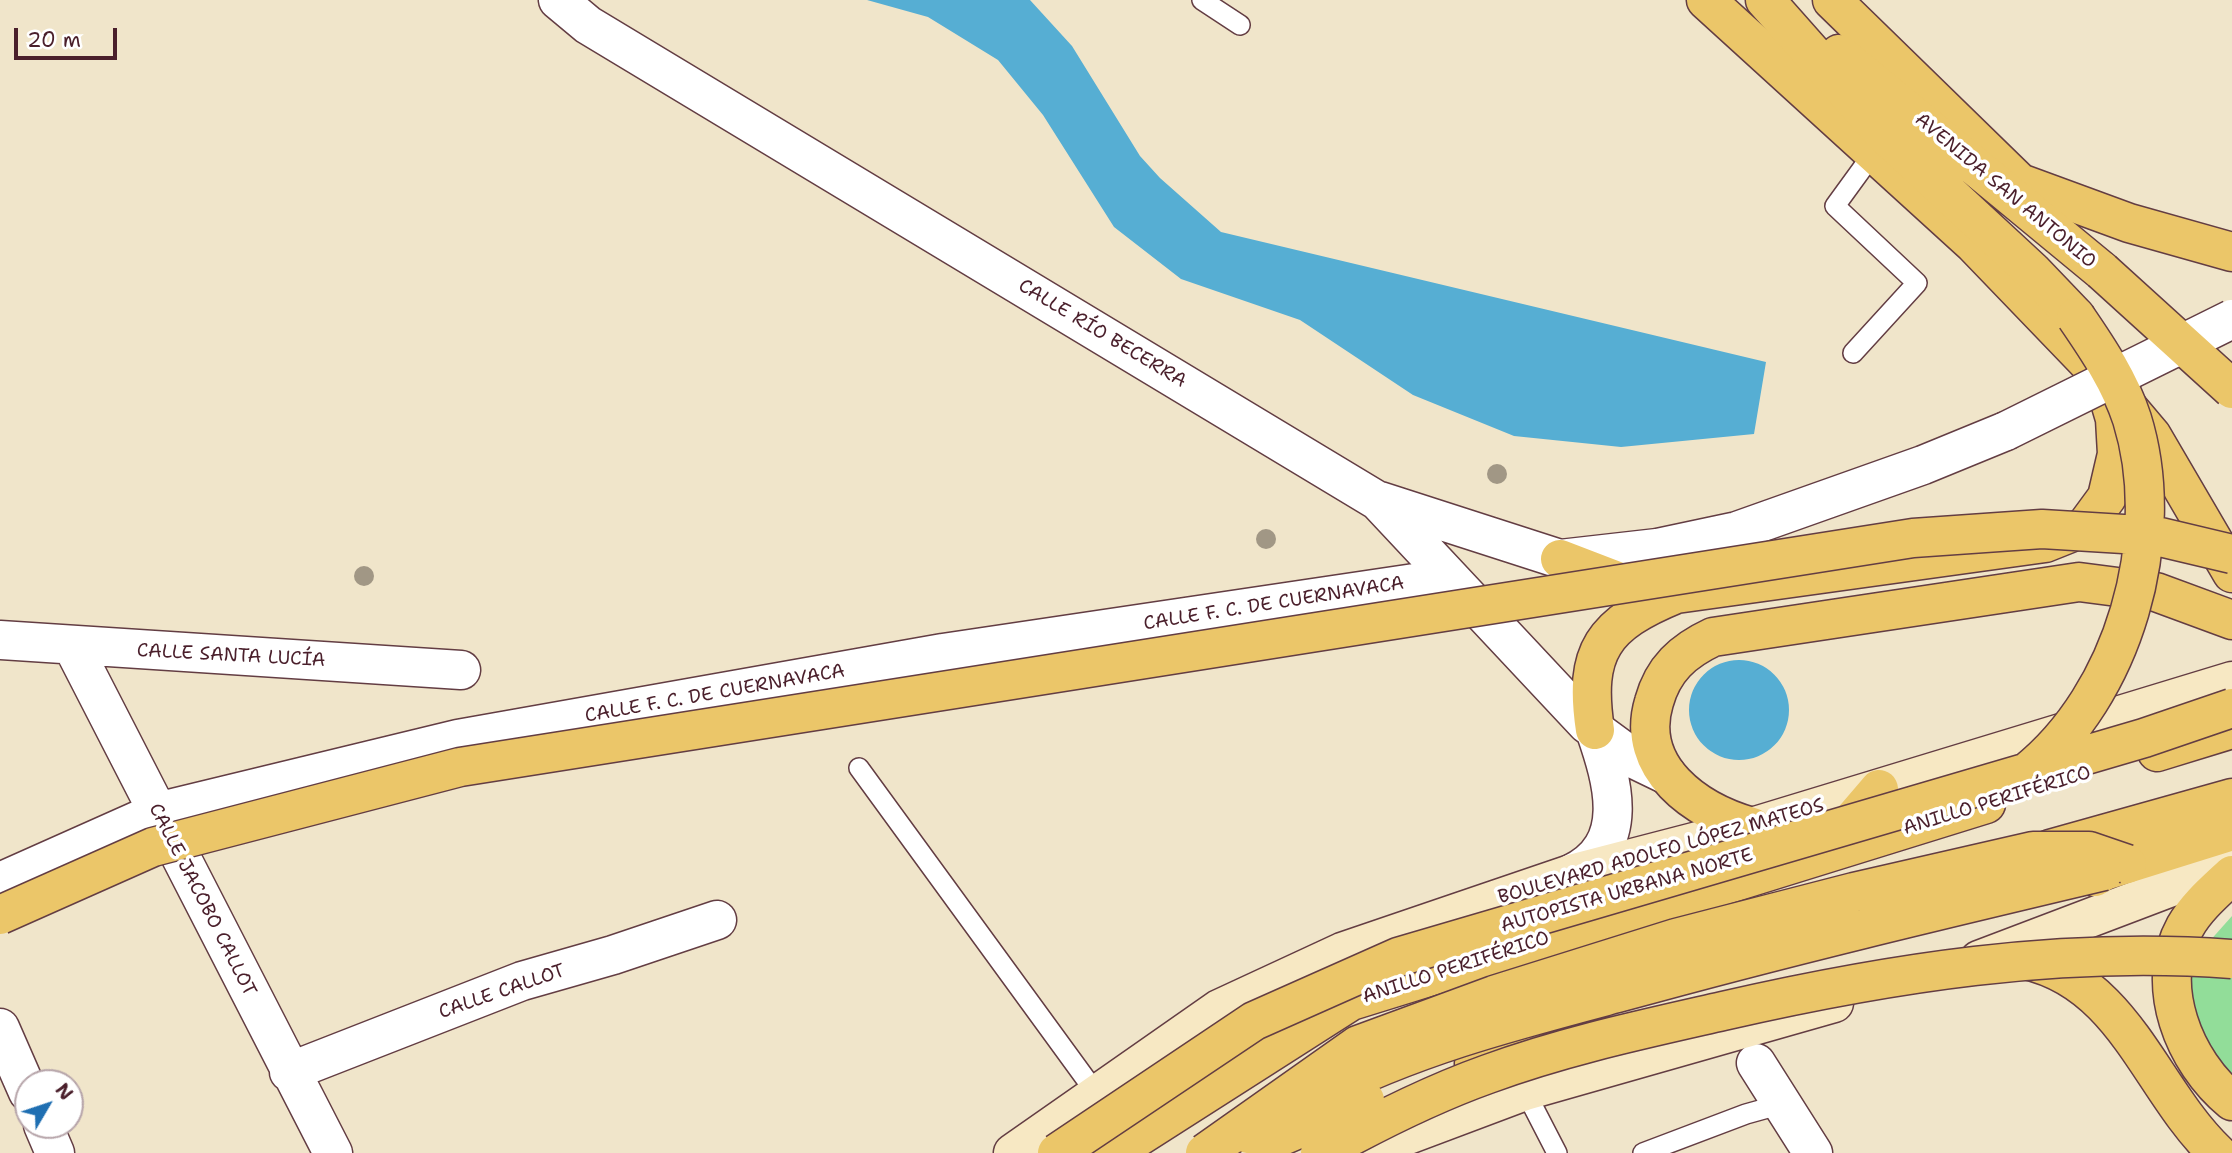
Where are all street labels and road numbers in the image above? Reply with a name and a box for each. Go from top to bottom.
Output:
street label: AVENIDA SAN ANTONIO [1910,108,2100,274]
street label: CALLE RÍO BECERRA [1014,275,1190,393]
street label: CALLE F. C. DE CUERNAVACA [1142,572,1406,636]
street label: CALLE SANTA LUCÍA [136,640,326,672]
street label: CALLE F. C. DE CUERNAVACA [583,660,847,728]
street label: ANILLO PERIFÉRICO [1900,762,2094,840]
street label: BOULEVARD ADOLFO LÓPEZ MATEOS [1495,794,1827,910]
street label: CALLE JACOBO CALLOT [143,800,261,1000]
street label: AUTOPISTA URBANA NORTE [1498,844,1756,938]
street label: ANILLO PERIFÉRICO [1360,927,1552,1009]
street label: CALLE CALLOT [436,960,568,1024]

